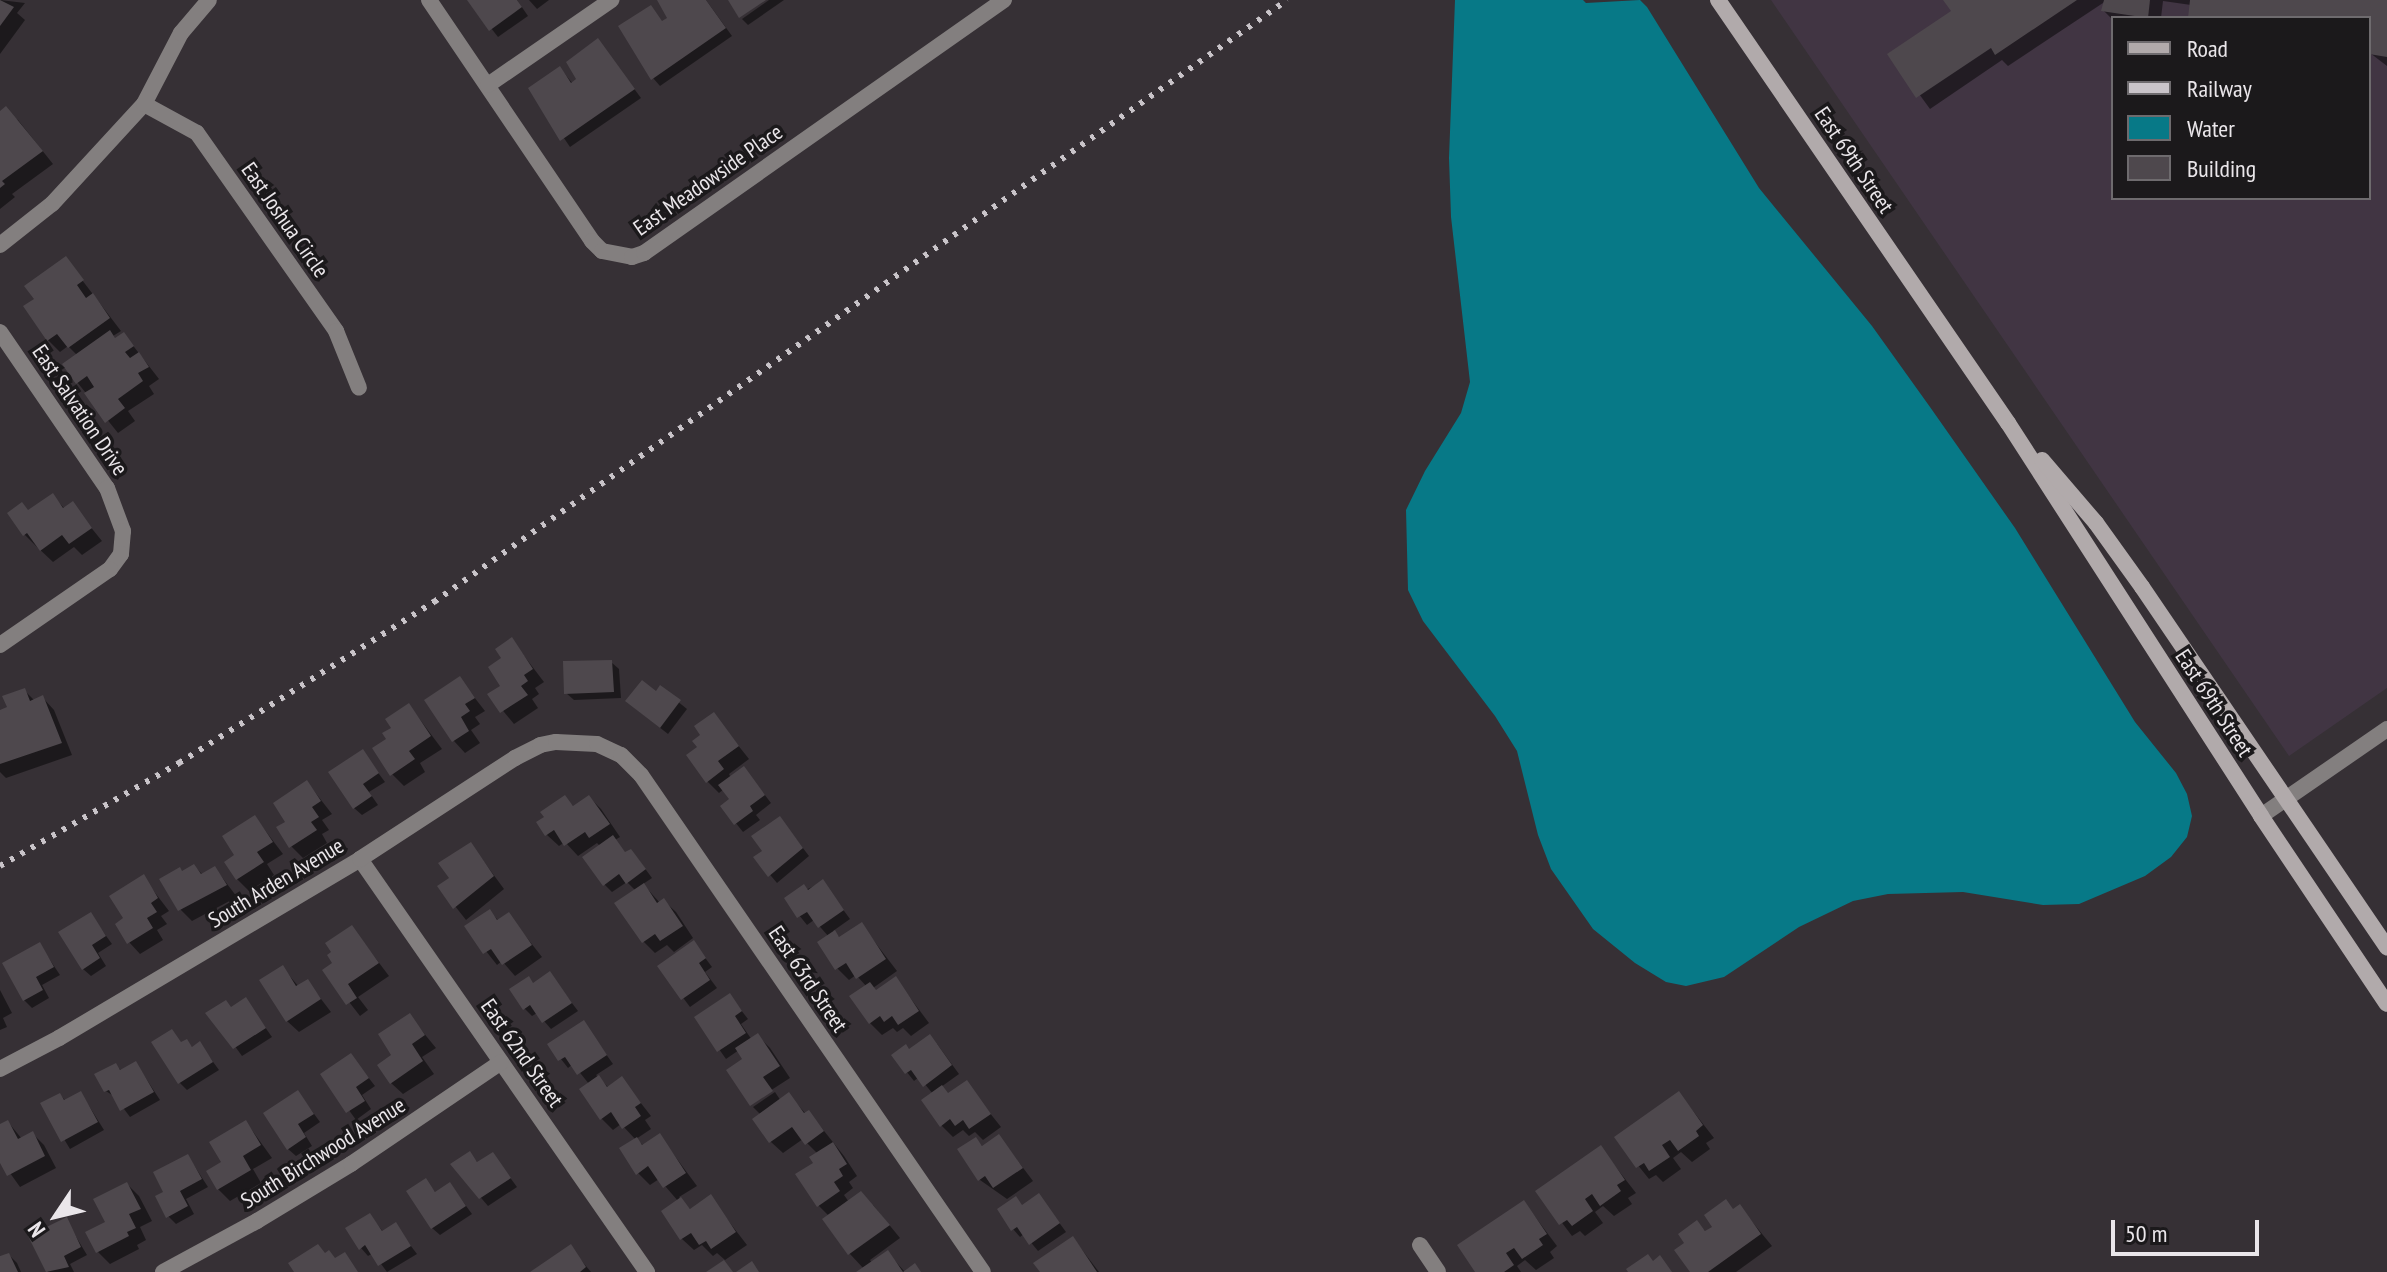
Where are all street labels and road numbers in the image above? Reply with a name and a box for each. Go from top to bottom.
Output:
street label: East 69th Street [1809,102,1899,218]
street label: East Meadowside Place [628,119,788,241]
street label: East Joshua Circle [236,157,334,283]
street label: East Salvation Drive [27,340,133,480]
street label: East 69th Street [2170,645,2258,761]
street label: South Arden Avenue [203,832,349,934]
street label: East 63rd Street [763,921,853,1037]
street label: East 62nd Street [475,994,569,1112]
street label: South Birchwood Avenue [236,1092,410,1214]

